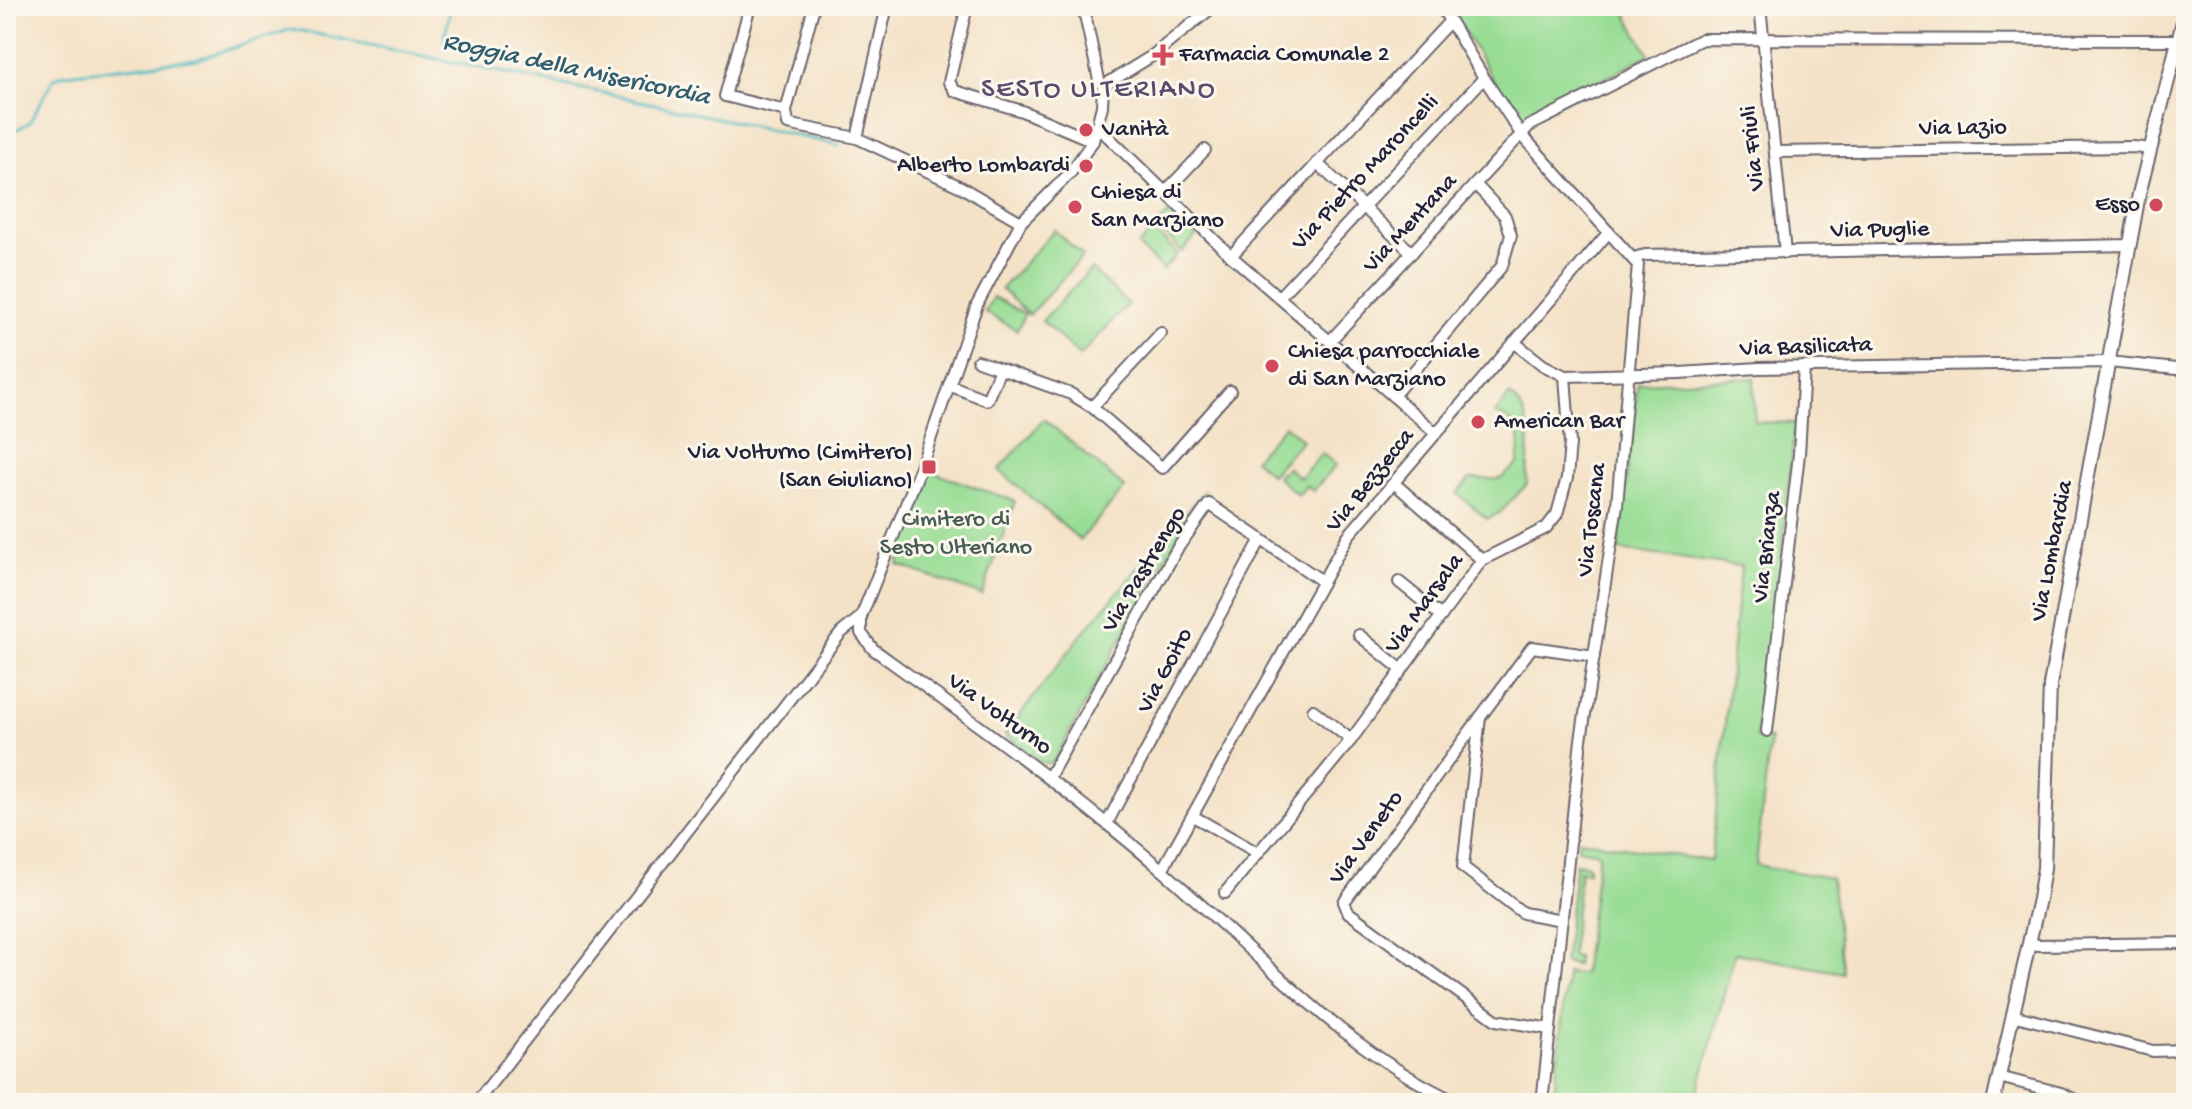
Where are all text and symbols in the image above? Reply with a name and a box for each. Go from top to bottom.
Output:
water label: Roggia della Misericordia [440,28,714,115]
place label: Farmacia Comunale 2 [1178,41,1390,70]
marker: Farmacia Comunale 2 [1154,46,1172,64]
district label: SESTO ULTERIANO [981,74,1217,107]
street label: Via Pietro Maroncelli [1285,89,1446,258]
street label: Via Friuli [1735,104,1773,193]
street label: Via Lazio [1918,114,2007,144]
place label: Vanità [1101,116,1169,145]
marker: Vanità [1077,121,1095,139]
place label: Alberto Lombardi [897,152,1070,181]
marker: Alberto Lombardi [1077,157,1095,175]
street label: Via Mentana [1357,168,1465,281]
place label: Chiesa di San Marziano [1091,179,1224,236]
place label: Esso [2095,191,2140,220]
marker: Esso [2147,196,2165,214]
marker: Chiesa di San Marziano [1066,198,1084,216]
street label: Via Puglie [1829,216,1930,246]
street label: Via Basilicata [1738,331,1873,365]
place label: Chiesa parrocchiale di San Marziano [1288,338,1480,395]
marker: Chiesa parrocchiale di San Marziano [1263,357,1281,375]
place label: American Bar [1494,408,1626,437]
marker: American Bar [1469,413,1487,431]
street label: Via Bezzecca [1320,423,1422,540]
place label: Via Volturno (Cimitero) (San Giuliano) [687,439,913,496]
marker: Via Volturno (Cimitero) (San Giuliano) [920,458,938,476]
street label: Via Toscana [1572,461,1614,579]
street label: Via Lombardia [2025,477,2081,625]
street label: Via Brianza [1747,489,1789,605]
street label: Via Pastrengo [1096,502,1194,639]
park label: Cimitero di Sesto Ulteriano [880,506,1032,563]
street label: Via Marsala [1378,548,1471,661]
street label: Via Goito [1131,623,1201,720]
street label: Via Volturno [940,667,1057,763]
street label: Via Veneto [1323,785,1411,892]

